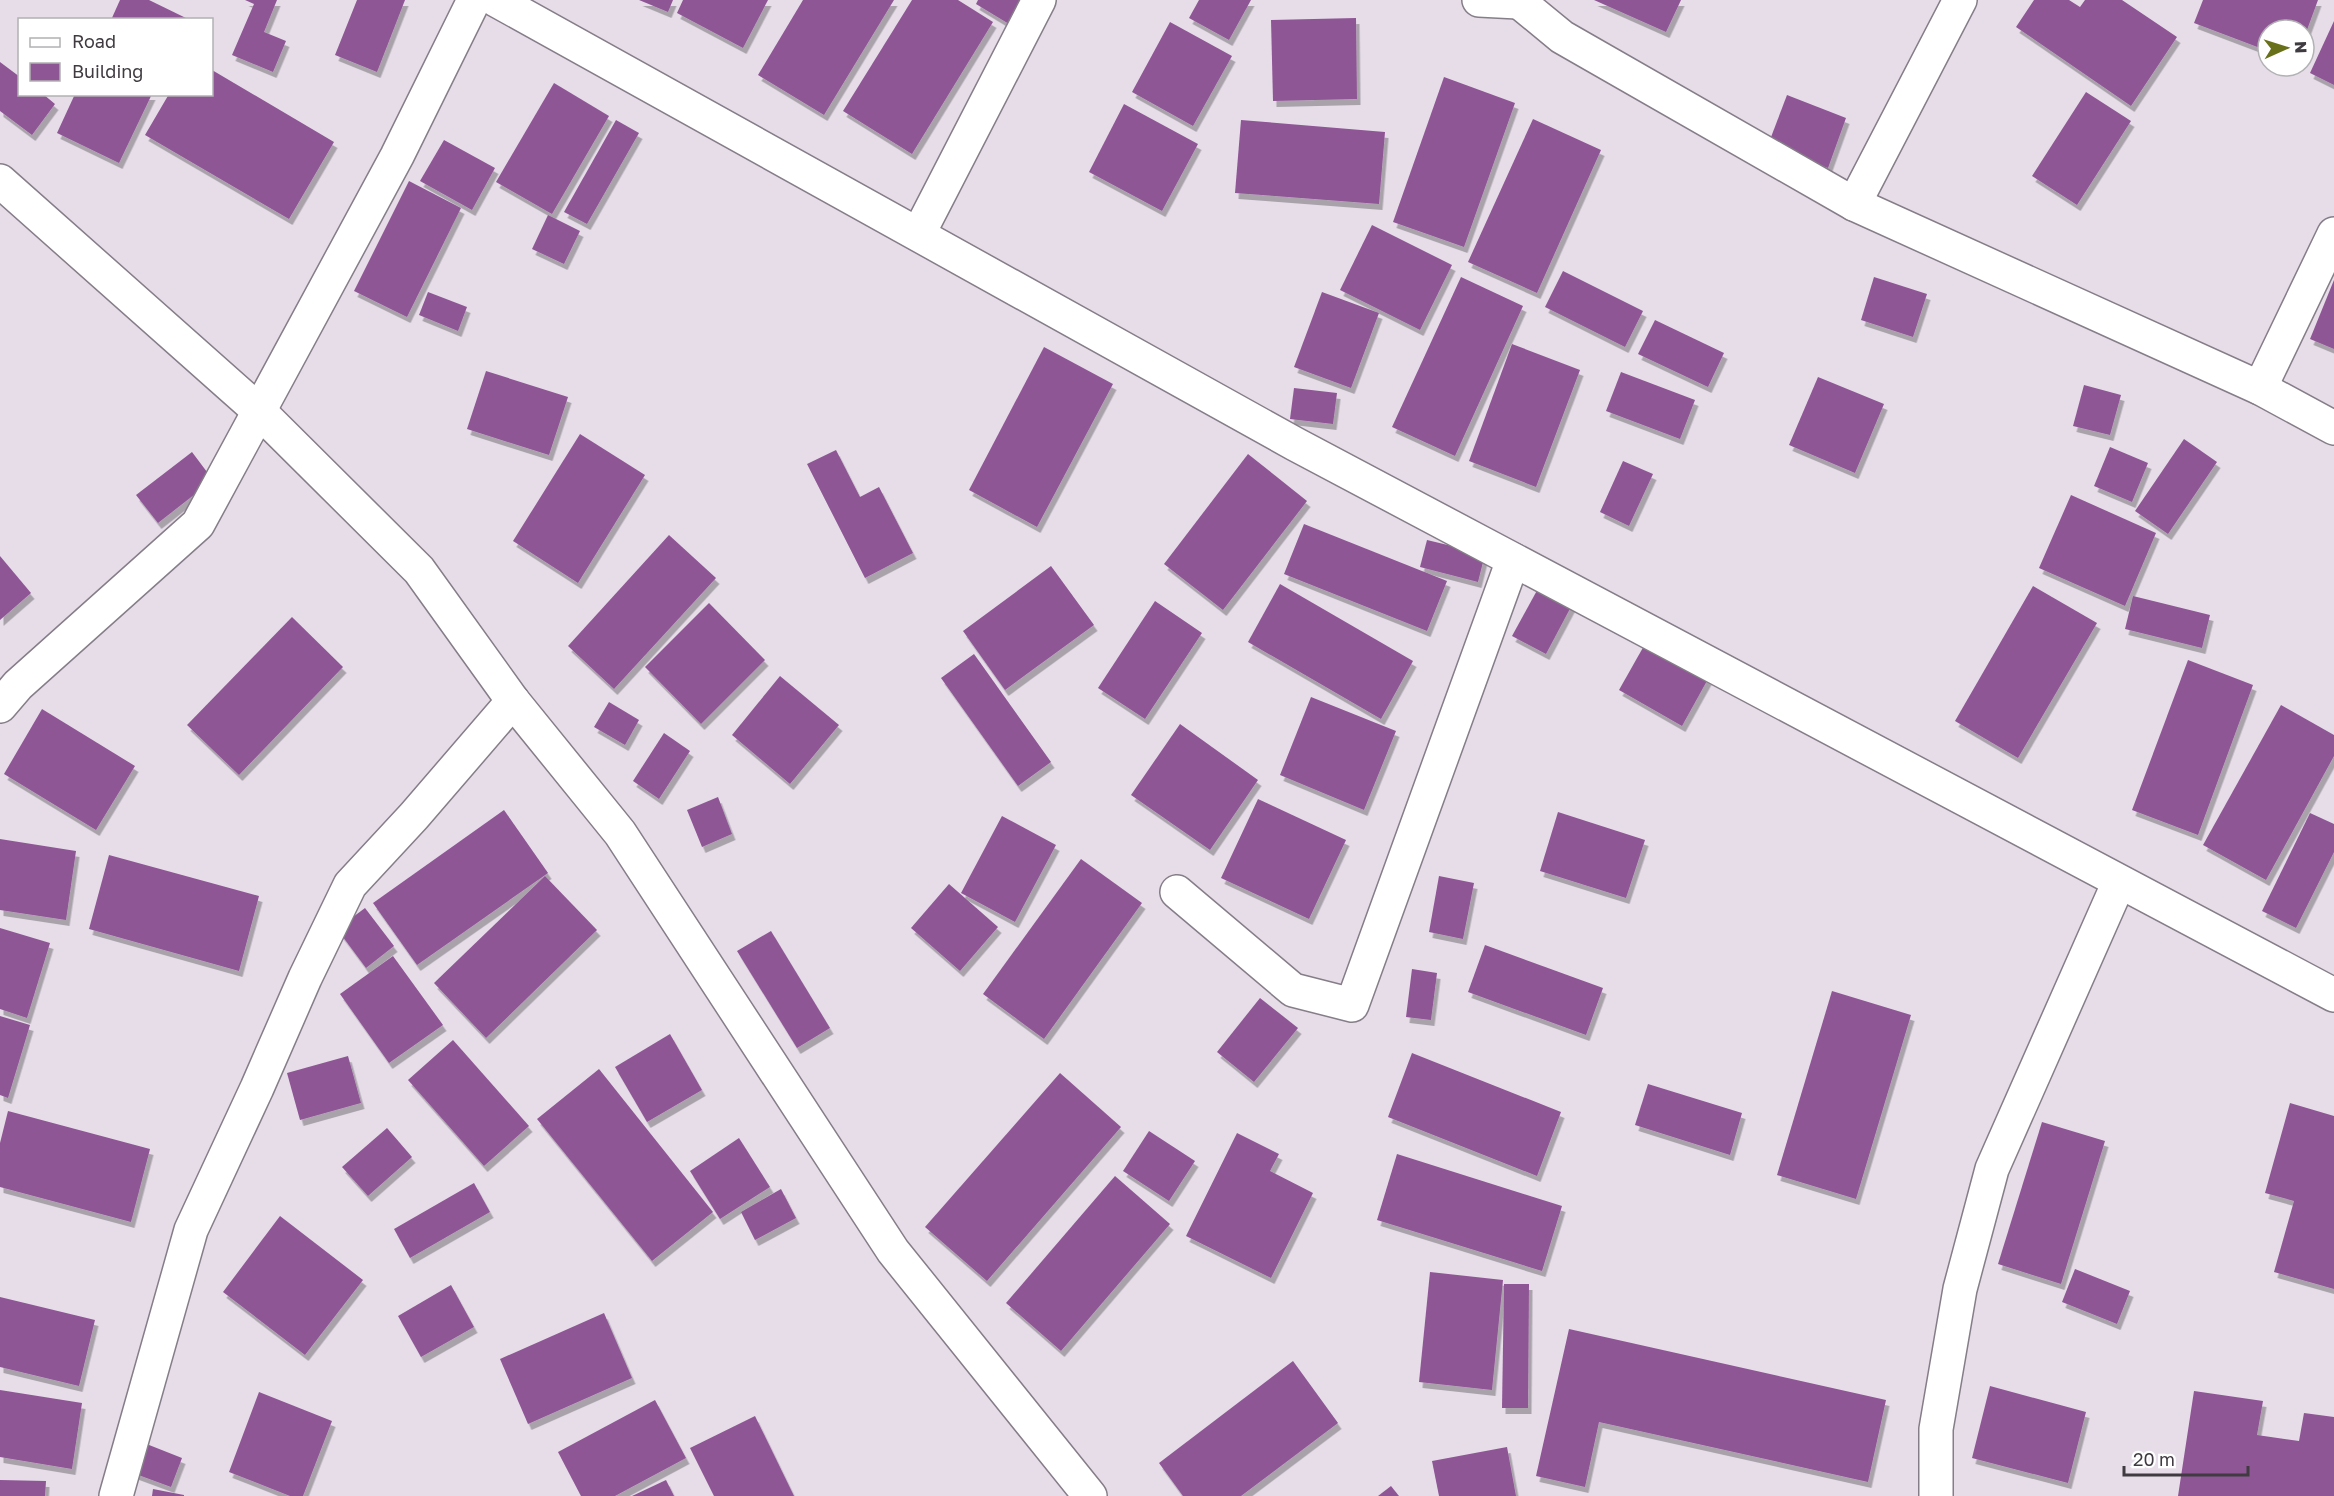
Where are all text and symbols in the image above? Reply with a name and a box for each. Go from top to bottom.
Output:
legend [18,18,213,96]
north arrow [2256,18,2316,78]
text: Road [72,30,116,52]
text: N [2291,41,2311,54]
text: Building [72,60,143,82]
scale bar [2124,1439,2248,1477]
text: 20 m [2133,1448,2175,1470]

